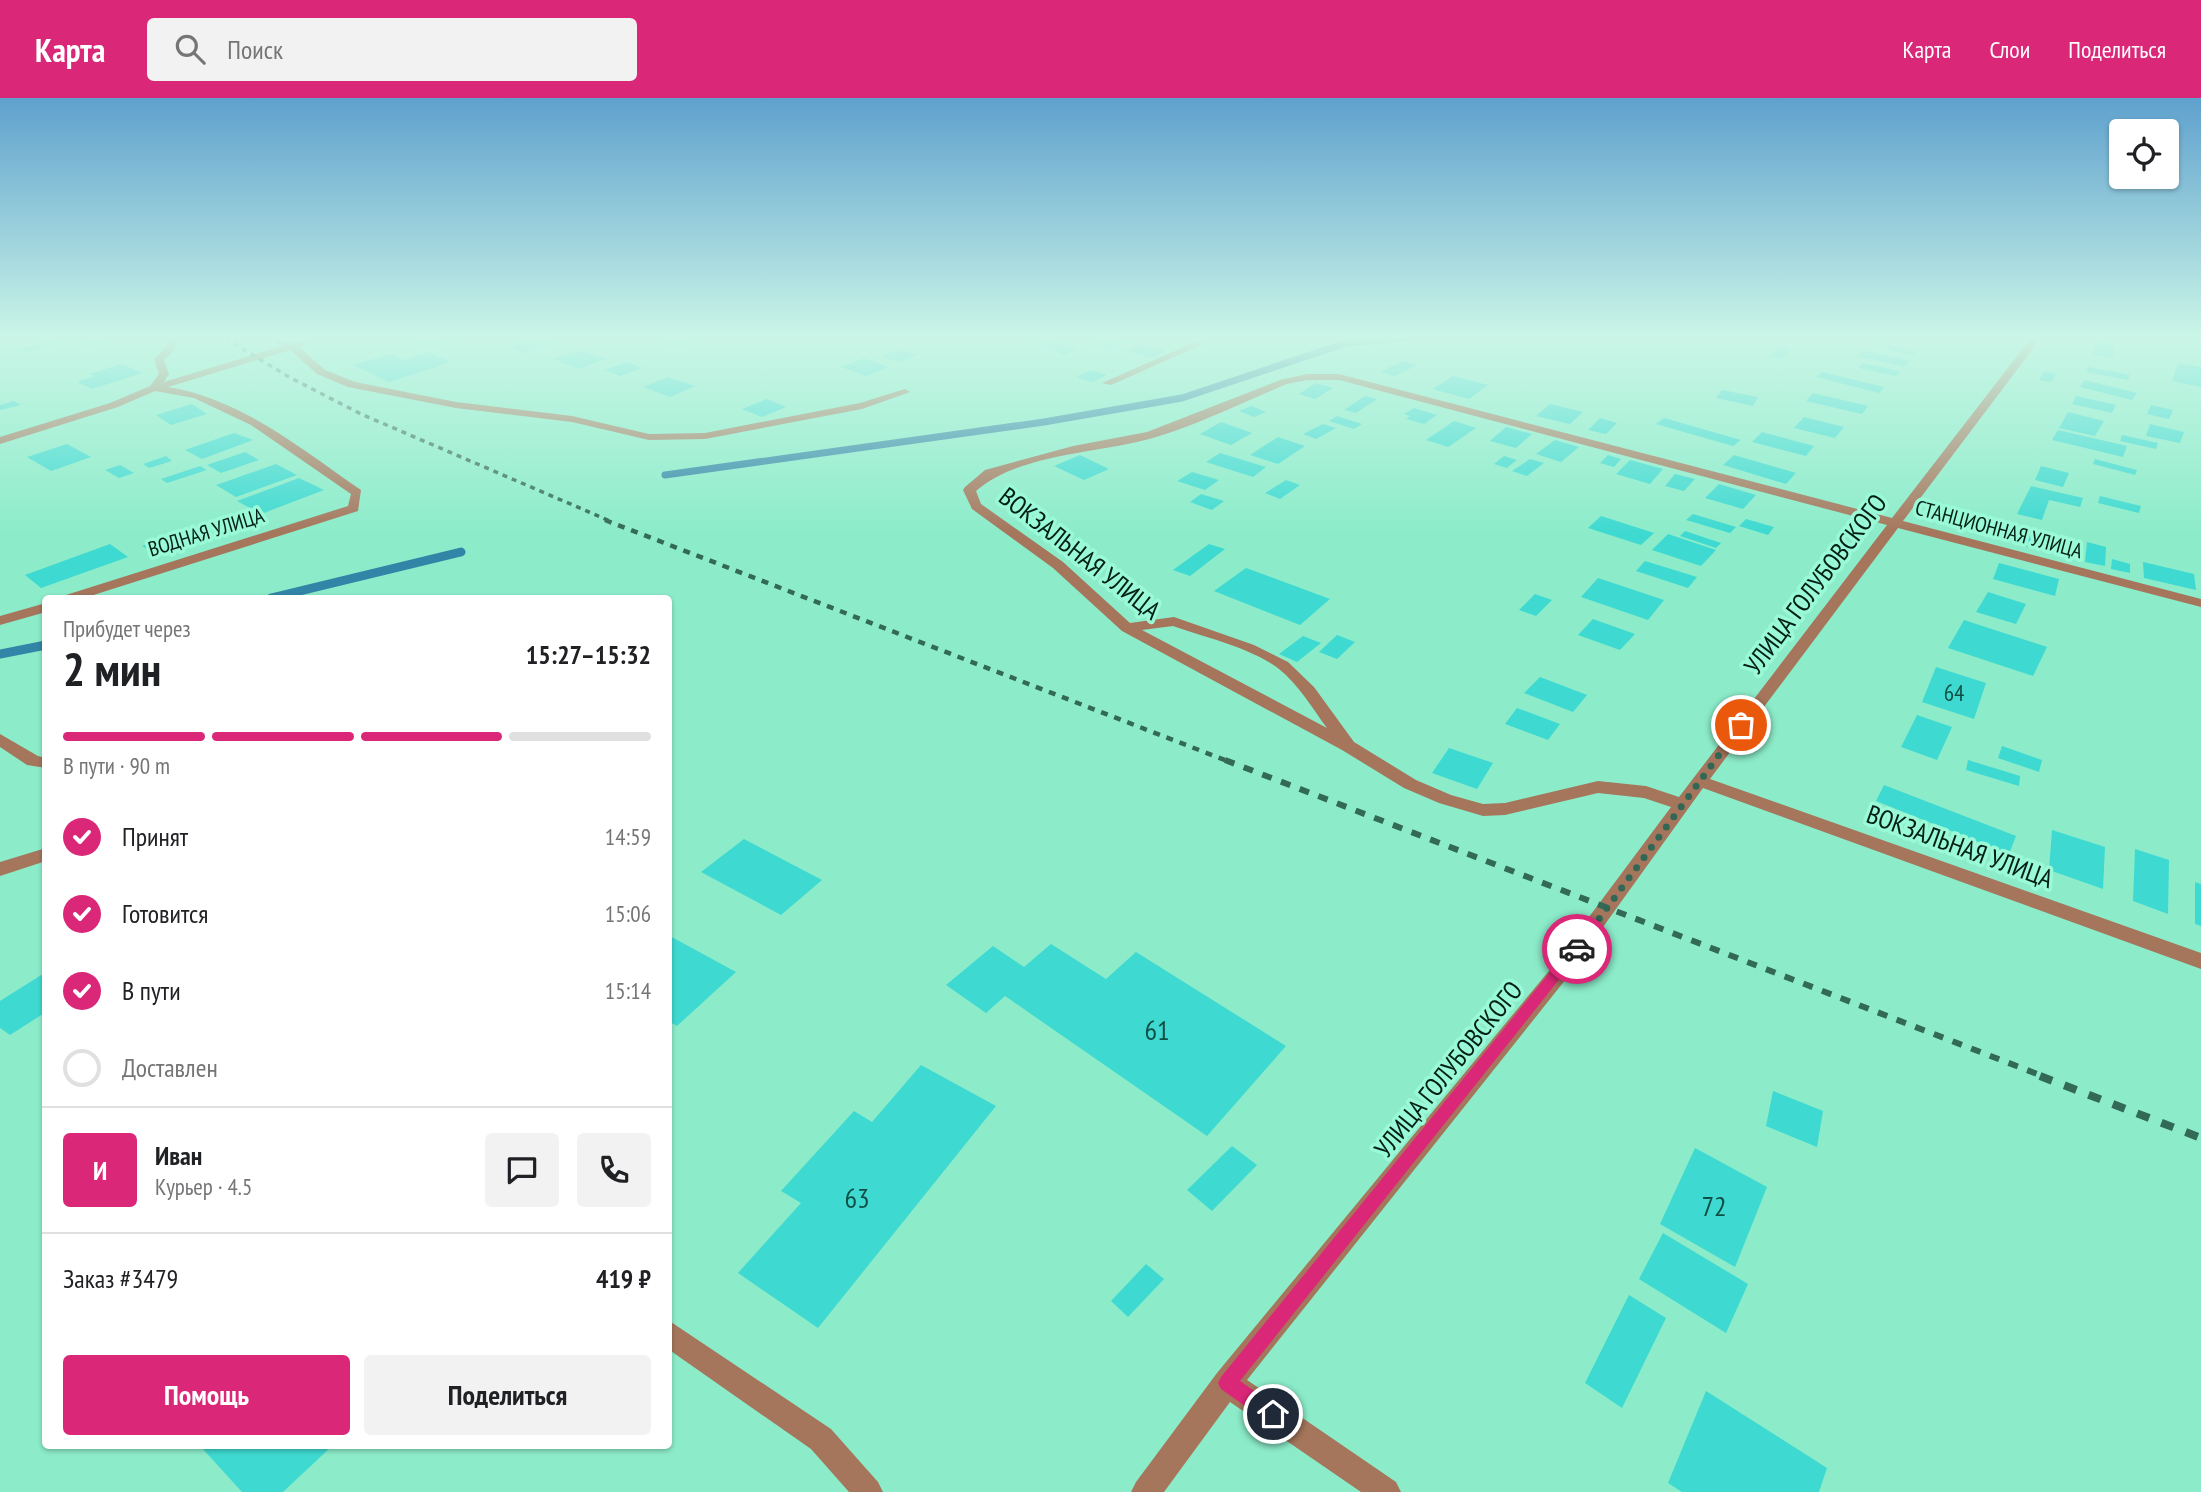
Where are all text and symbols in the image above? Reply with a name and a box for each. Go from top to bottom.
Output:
search box [147,18,637,81]
text: Карта [35,28,105,71]
icon: search [171,30,209,68]
text: Поиск [227,33,283,66]
text: Карта [1903,34,1951,65]
text: Слои [1989,34,2030,65]
text: Поделиться [2068,34,2166,65]
map controls [2109,119,2179,189]
button: locate [2109,119,2179,189]
street label: ВОКЗАЛЬНАЯ УЛИЦА [993,480,1168,627]
street label: УЛИЦА ГОЛУБОВСКОГО [1736,487,1894,681]
street label: СТАНЦИОННАЯ УЛИЦА [1913,494,2086,564]
street label: ВОДНАЯ УЛИЦА [145,502,267,562]
text: Прибудет через [63,614,191,643]
text: 15:27–15:32 [526,638,651,671]
text: 2 мин [63,639,161,699]
house number: 64 [1944,678,1964,707]
pin [1711,695,1771,755]
icon: bag [1722,706,1760,744]
text: В пути · 90 m [63,751,170,780]
street label: ВОКЗАЛЬНАЯ УЛИЦА [1862,797,2058,895]
icon: check [63,818,101,856]
text: Принят [122,820,188,853]
text: 14:59 [605,822,651,851]
icon: check [63,895,101,933]
text: Готовится [122,897,208,930]
text: 15:06 [605,899,651,928]
courier [1542,914,1612,984]
icon: car [1558,930,1596,968]
icon: check [63,972,101,1010]
text: В пути [122,974,181,1007]
street label: УЛИЦА ГОЛУБОВСКОГО [1367,974,1529,1164]
text: 15:14 [605,976,651,1005]
house number: 61 [1144,1011,1170,1048]
text: Доставлен [122,1051,218,1084]
button: chat [485,1133,559,1207]
button: phone [577,1133,651,1207]
text: Иван [155,1139,202,1172]
text: И [93,1154,107,1187]
text: Курьер · 4.5 [155,1172,252,1201]
house number: 63 [844,1179,870,1216]
house number: 72 [1701,1187,1727,1224]
text: Заказ #3479 [63,1262,178,1295]
text: 419 ₽ [596,1262,651,1295]
button: Помощь [63,1355,350,1435]
button: Поделиться [364,1355,651,1435]
pin [1243,1384,1303,1444]
icon: home [1254,1395,1292,1433]

